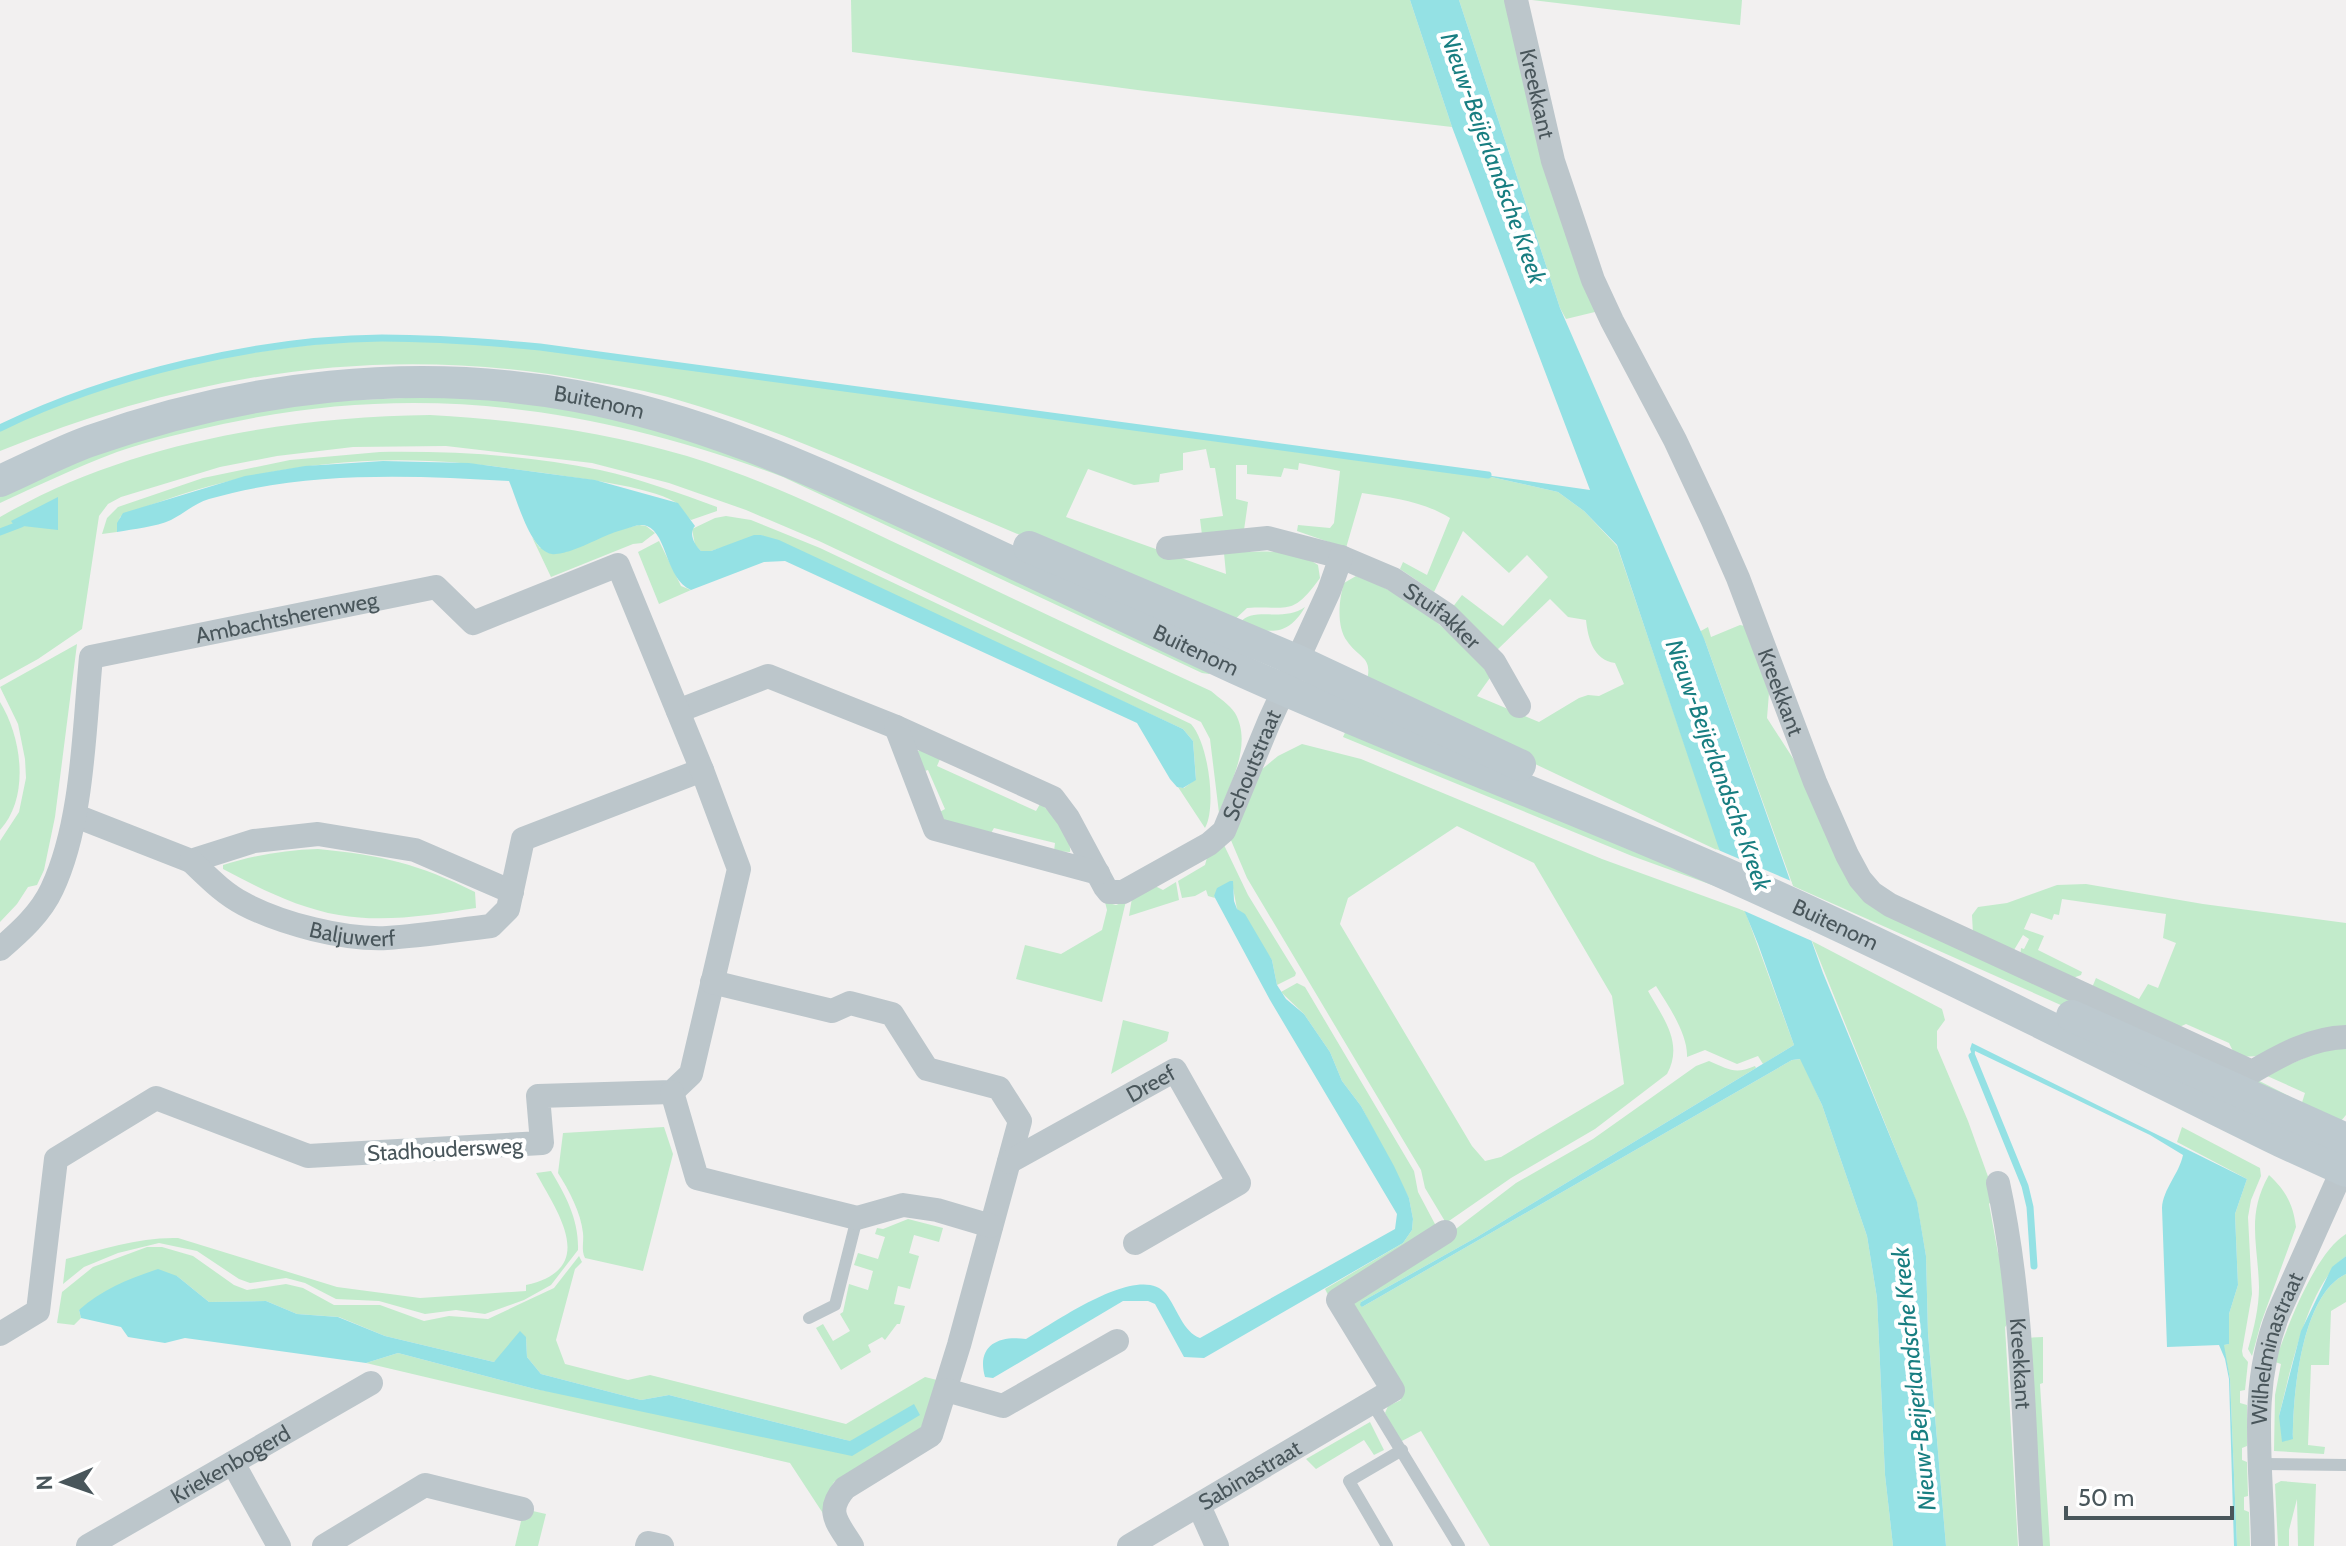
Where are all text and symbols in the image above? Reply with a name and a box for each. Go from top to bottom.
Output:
water label: Nieuw-Beijerlandsche Kreek [1435,28,1553,288]
street label: Kreekkant [1514,46,1561,142]
street label: Buitenom [552,379,647,425]
street label: Stuifakker [1398,577,1486,655]
street label: Ambachtsherenweg [193,586,381,649]
street label: Buitenom [1149,619,1243,682]
water label: Nieuw-Beijerlandsche Kreek [1660,635,1778,895]
street label: Kreekkant [1752,645,1809,740]
street label: Schoutstraat [1217,705,1287,825]
street label: Buitenom [1788,893,1883,956]
street label: Baljuwerf [307,916,396,952]
street label: Dreef [1122,1059,1180,1108]
street label: Stadhoudersweg [366,1132,525,1167]
water label: Nieuw-Beijerlandsche Kreek [1885,1245,1942,1512]
street label: Wilhelminastraat [2246,1268,2309,1425]
street label: Kreekkant [2004,1317,2037,1410]
street label: Kriekenbogerd [166,1420,295,1510]
street label: Sabinastraat [1193,1434,1307,1516]
north arrow [24,1442,104,1522]
scale bar [2066,1470,2232,1520]
text: N [31,1474,58,1491]
text: 50 m [2078,1483,2134,1512]

